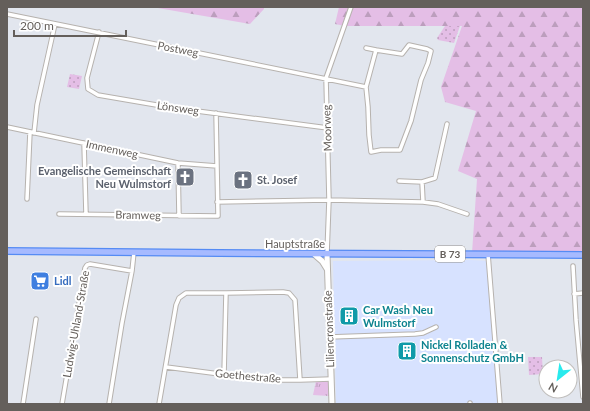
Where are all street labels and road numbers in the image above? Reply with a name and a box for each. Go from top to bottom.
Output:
street label: Postweg [157,38,200,59]
street label: Lönsweg [156,98,200,117]
street label: Moorweg [319,104,334,152]
street label: Immenweg [85,137,140,160]
street label: Bramweg [115,208,161,221]
street label: Hauptstraße [265,237,325,250]
road number: B 73 [435,246,465,262]
street label: Ludwig-Uhland-Straße [60,269,91,378]
street label: Liliencronstraße [321,290,336,368]
street label: Goethestraße [215,366,282,385]

